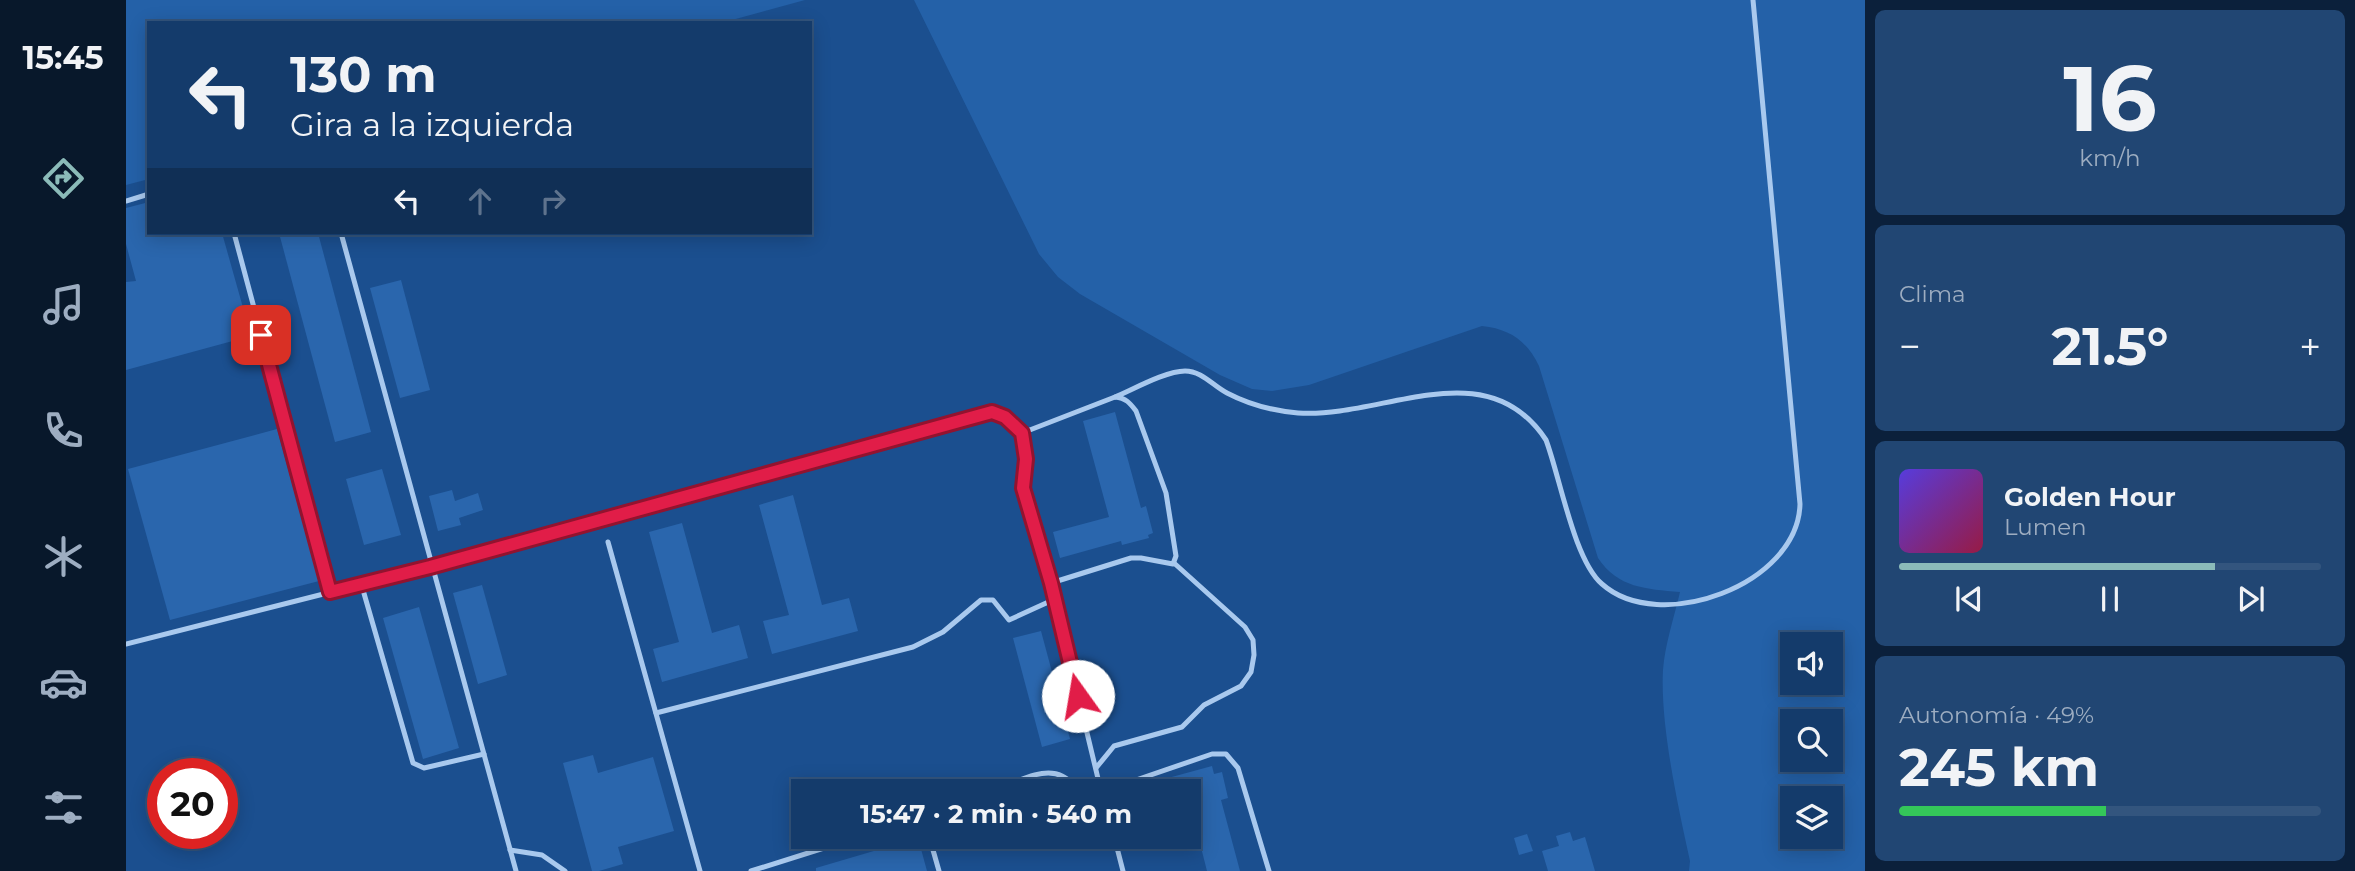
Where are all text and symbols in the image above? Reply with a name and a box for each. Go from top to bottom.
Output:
text: 15:45 [22,38,104,77]
text: 16 [2063,43,2157,154]
text: 130 m [290,45,437,104]
icon: left [175,49,266,140]
text: Gira a la izquierda [290,105,574,144]
text: km/h [2079,144,2141,172]
icon: directions [39,154,88,203]
icon: left [388,182,426,220]
icon: ahead [461,182,499,220]
icon: right [534,182,572,220]
icon: music [39,280,88,329]
text: Clima [1899,280,1966,308]
pin [231,305,291,365]
text: 21.5° [2051,315,2169,378]
icon: arrive [242,316,280,354]
text: − [1899,323,1921,370]
text: + [2299,323,2321,370]
icon: phone [39,406,88,455]
text: Golden Hour [2004,481,2176,513]
text: Lumen [2004,513,2087,541]
icon: climate [39,532,88,581]
icon: previous [1950,580,1988,618]
icon: pause [2091,580,2129,618]
icon: next [2232,580,2270,618]
map controls [1780,632,1843,849]
button: sound [1780,632,1843,695]
icon: car [39,658,88,707]
position arrow [1041,659,1115,733]
text: Autonomía · 49% [1899,701,2094,729]
button: search [1780,709,1843,772]
text: 245 km [1899,736,2099,799]
speed limit sign: 20 [147,758,238,849]
icon: filters [39,783,88,832]
button: layers [1780,786,1843,849]
text: 15:47 · 2 min · 540 m [860,798,1132,830]

